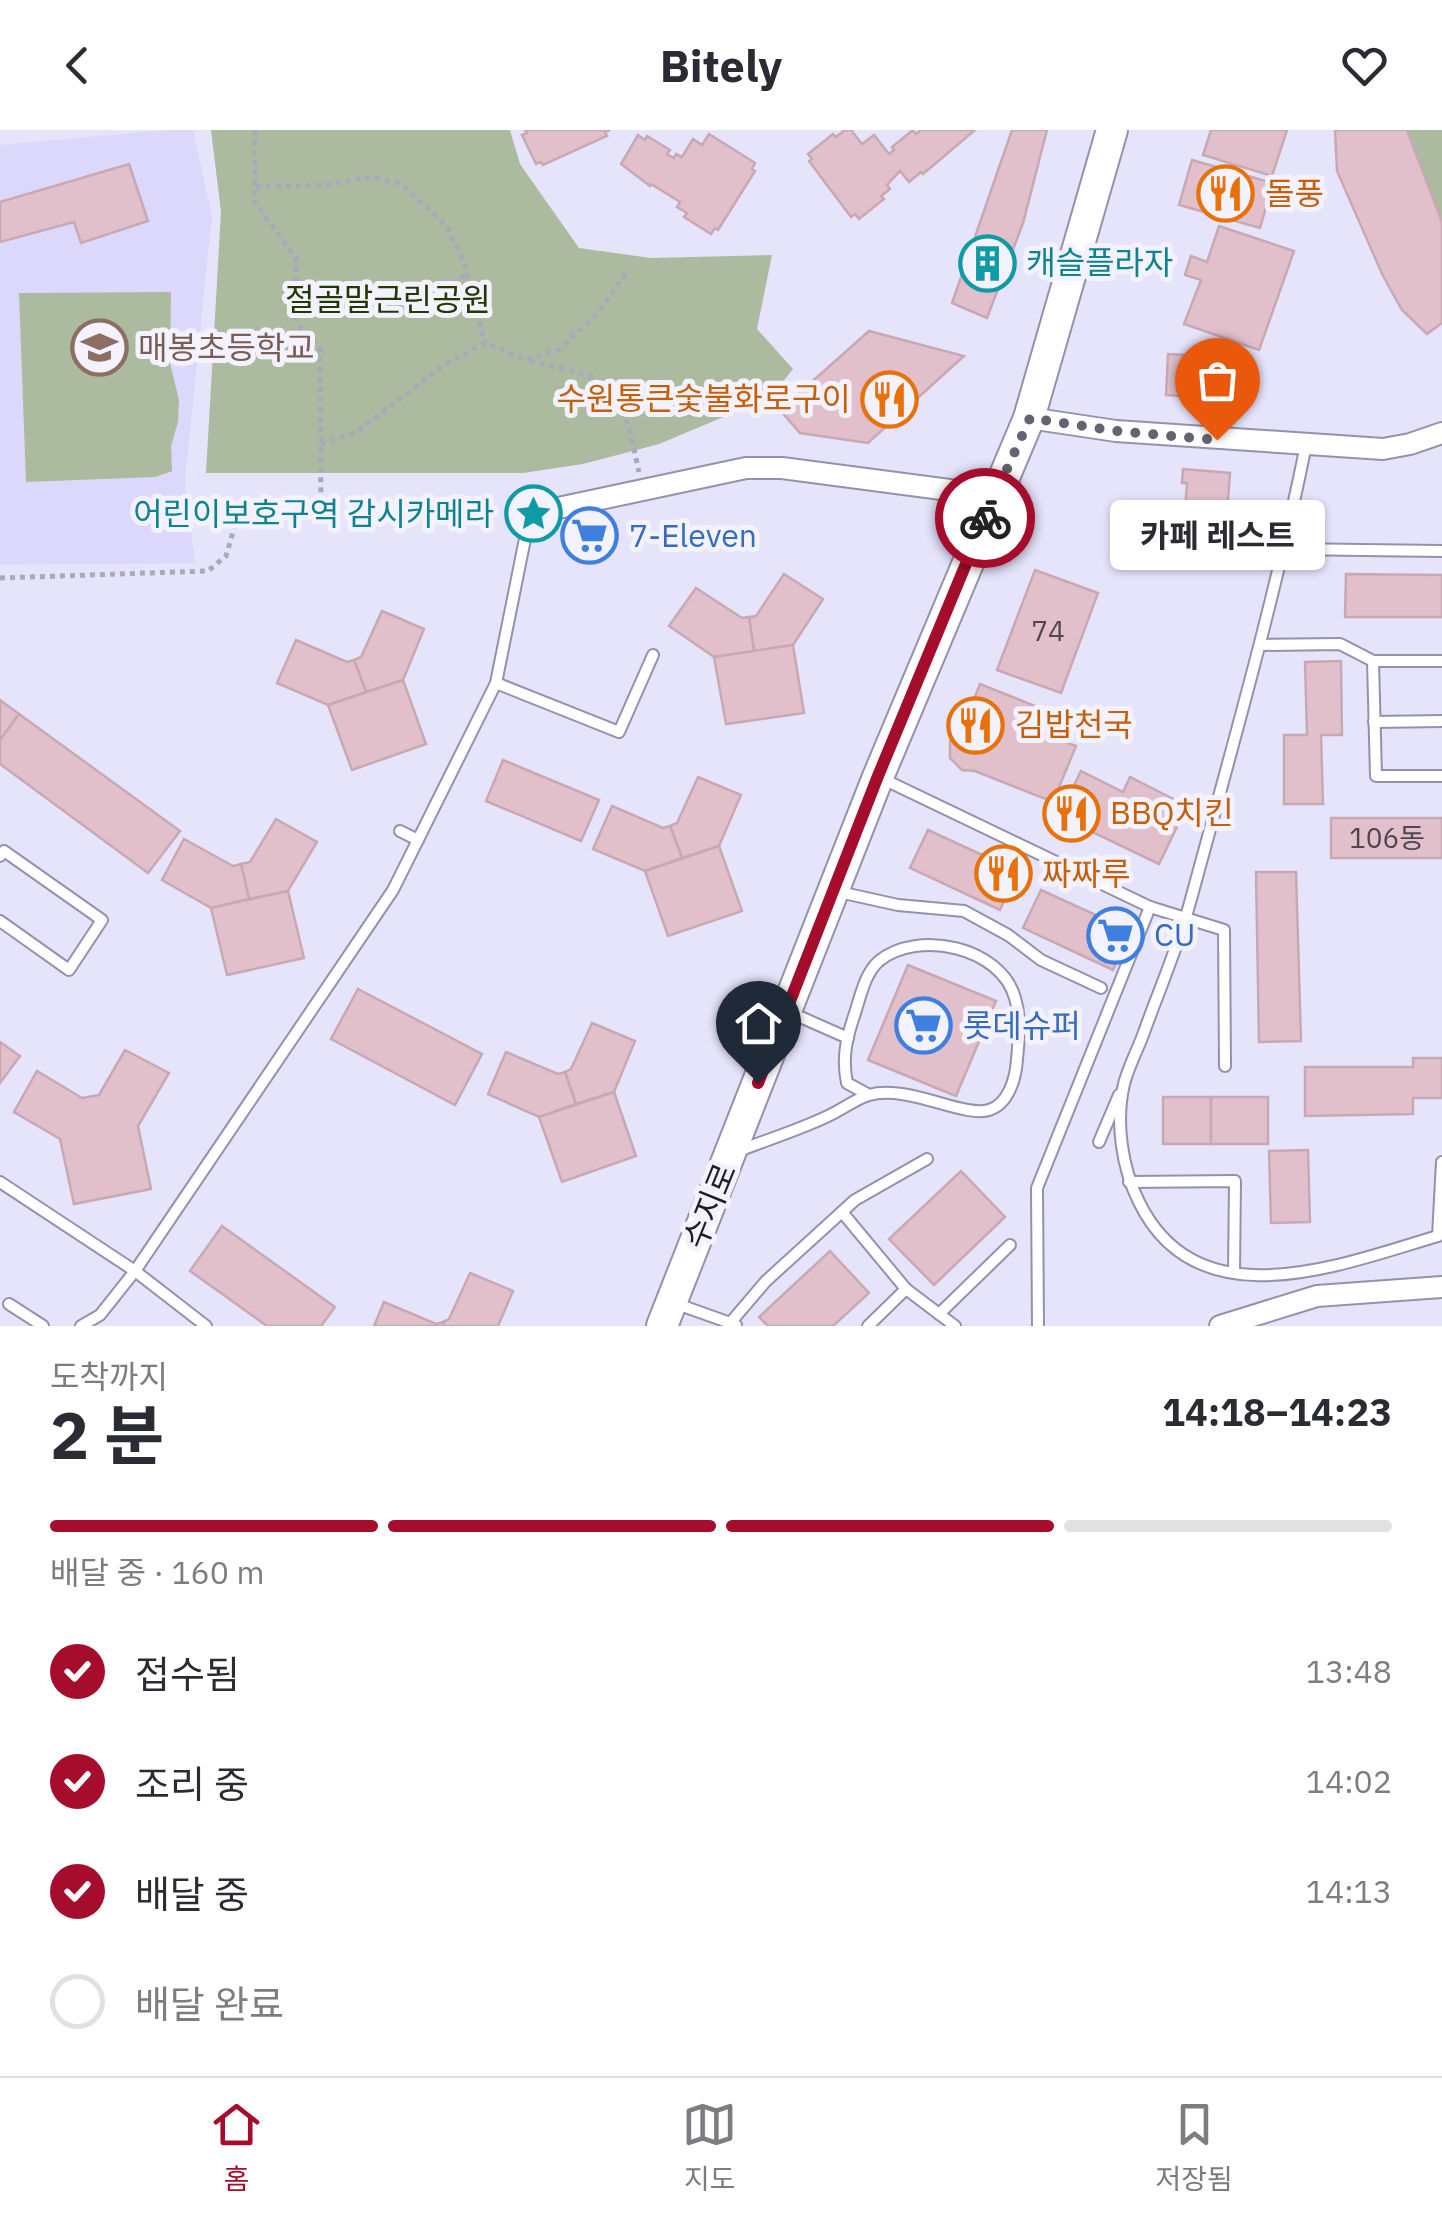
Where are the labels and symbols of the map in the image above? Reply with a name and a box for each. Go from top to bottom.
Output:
restaurant icon: 돌풍 [1196,164,1256,224]
place label: 돌풍 [1265,172,1324,214]
building icon: 캐슬플라자 [957,233,1017,293]
place label: 캐슬플라자 [1026,241,1173,283]
park label: 절골말근린공원 [285,278,491,320]
school or university icon: 매봉초등학교 [69,318,129,378]
place label: 매봉초등학교 [138,326,315,368]
pin [1175,338,1260,441]
restaurant icon: 수원통큰숯불화로구이 [860,369,920,429]
place label: 수원통큰숯불화로구이 [557,377,851,419]
courier [935,468,1035,568]
place icon: 어린이보호구역 감시카메라 [503,484,563,544]
place label: 어린이보호구역 감시카메라 [133,492,494,534]
callout: 카페 레스트 [1110,500,1324,570]
supermarket icon: 7-Eleven [560,506,620,566]
place label: 7-Eleven [629,514,757,556]
house number: 74 [1031,612,1065,649]
restaurant icon: 김밥천국 [946,695,1006,755]
place label: 김밥천국 [1015,703,1133,745]
restaurant icon: BBQ치킨 [1041,783,1101,843]
place label: BBQ치킨 [1110,791,1233,833]
house number: 106동 [1349,819,1425,856]
restaurant icon: 짜짜루 [973,844,1033,904]
place label: 짜짜루 [1042,852,1130,894]
supermarket icon: CU [1085,905,1145,965]
place label: CU [1154,913,1196,955]
pin [716,981,801,1084]
supermarket icon: 롯데슈퍼 [894,996,954,1056]
place label: 롯데슈퍼 [963,1004,1081,1046]
street label: 수지로 [673,1157,745,1254]

